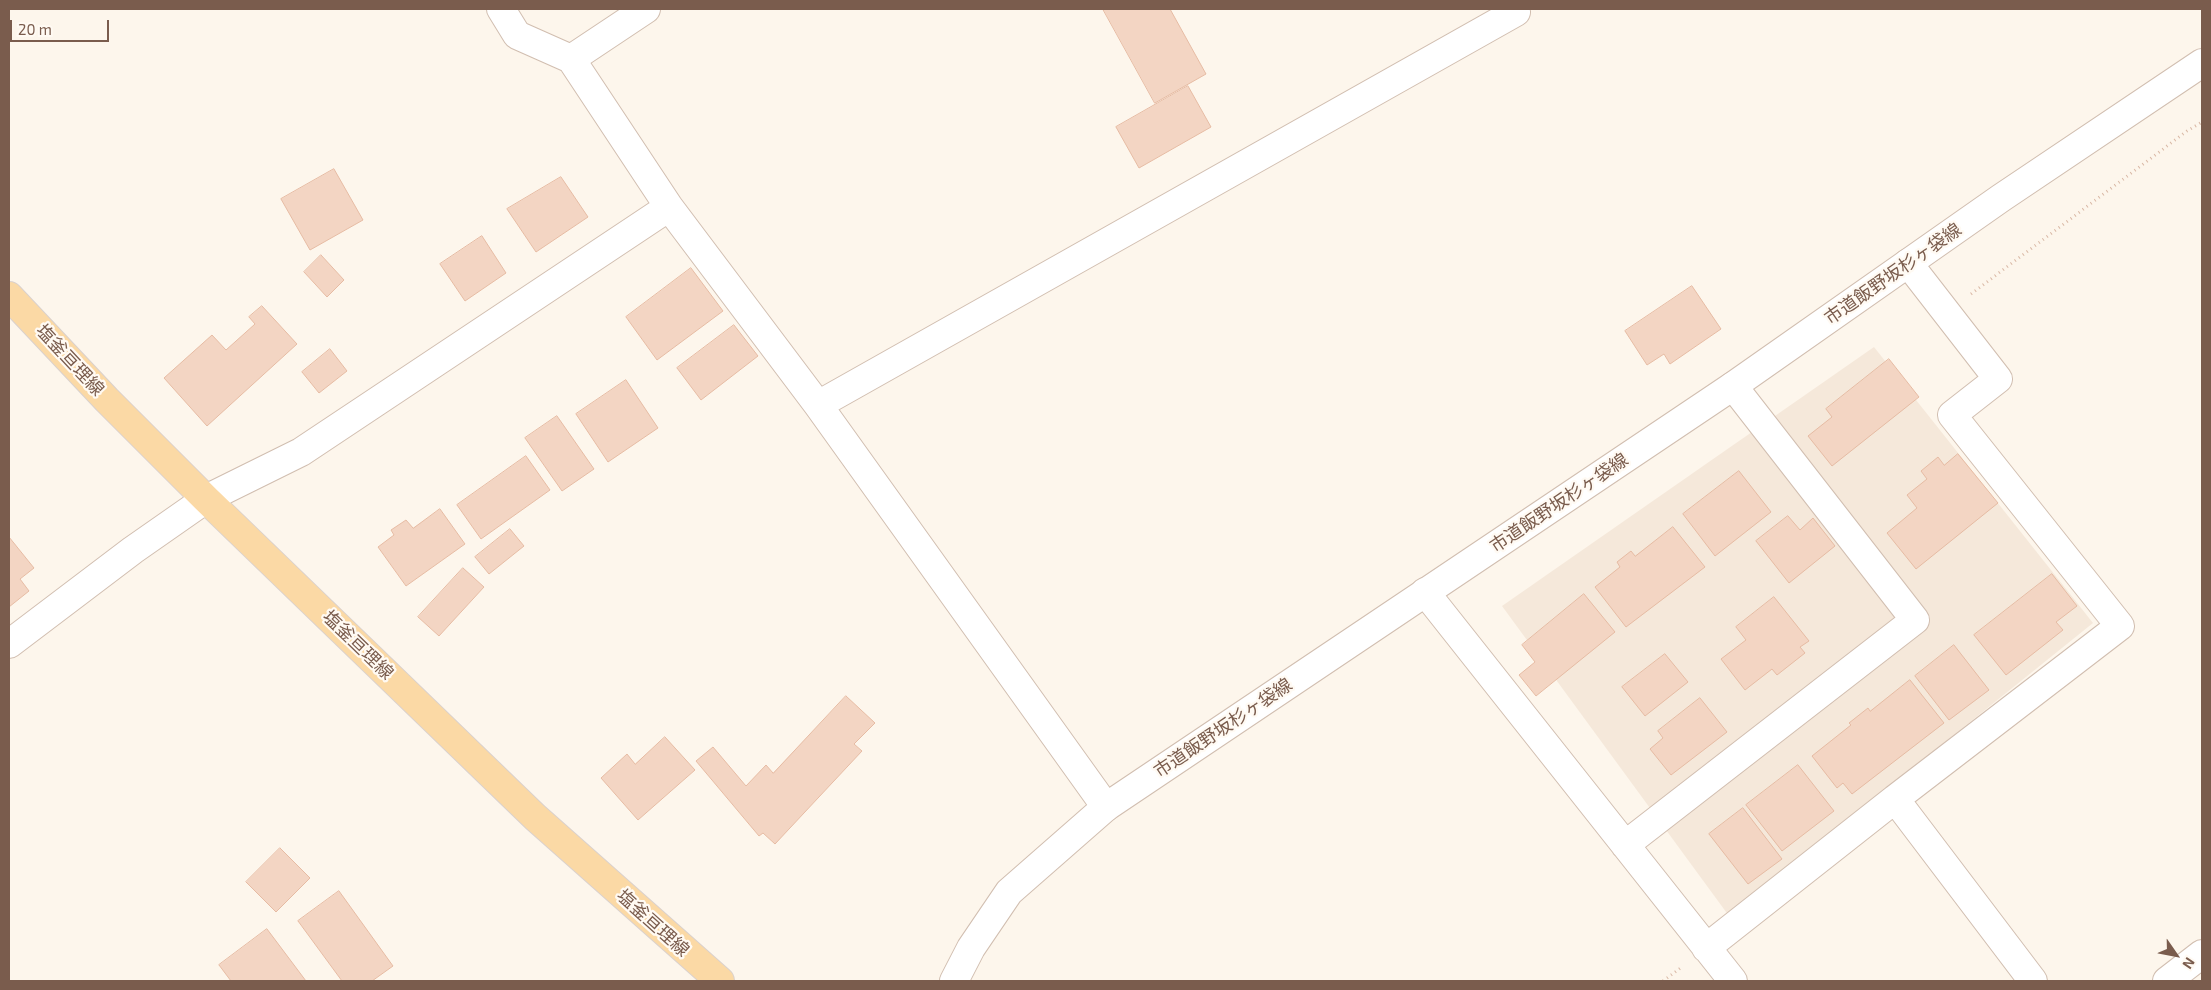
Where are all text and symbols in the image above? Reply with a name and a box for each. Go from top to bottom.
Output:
scale bar [12,10,111,42]
text: 20 m [18,20,52,38]
street label: 市道飯野坂杉ヶ袋線 [1820,219,1966,329]
street label: 塩釜亘理線 [31,320,109,400]
street label: 市道飯野坂杉ヶ袋線 [1486,449,1632,557]
street label: 塩釜亘理線 [318,606,398,684]
street label: 市道飯野坂杉ヶ袋線 [1150,674,1296,782]
street label: 塩釜亘理線 [612,885,694,961]
north arrow [2151,930,2201,980]
text: N [2179,955,2199,972]

